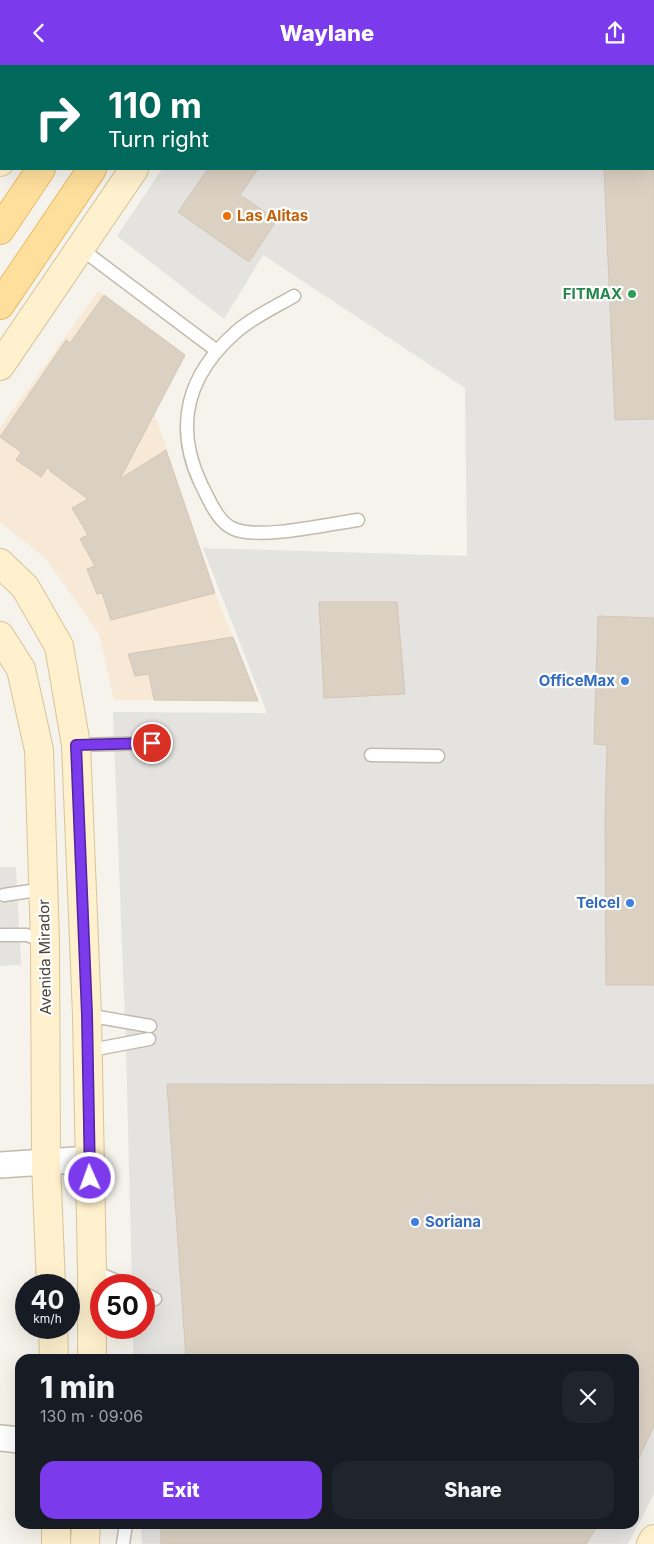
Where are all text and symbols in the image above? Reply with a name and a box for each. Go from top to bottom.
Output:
icon: back [25,19,53,47]
icon: share [601,19,629,47]
text: Waylane [280,20,374,46]
text: 110 m [108,84,202,126]
icon: right [25,85,90,150]
text: Turn right [108,126,209,152]
place label: Las Alitas [237,206,308,225]
marker: Las Alitas [221,210,233,222]
place label: FITMAX [563,284,622,303]
marker: FITMAX [626,288,638,300]
place label: OfficeMax [539,671,615,690]
marker: OfficeMax [619,675,631,687]
pin [131,722,173,764]
icon: arrive [138,729,166,757]
place label: Telcel [576,893,620,912]
marker: Telcel [624,897,636,909]
street label: Avenida Mirador [34,899,55,1015]
position arrow [63,1151,115,1203]
place label: Soriana [425,1212,481,1231]
marker: Soriana [409,1216,421,1228]
speed limit sign: 50 [90,1274,155,1339]
text: 40 [31,1285,64,1315]
text: km/h [33,1311,62,1326]
text: 1 min [40,1369,115,1405]
button: close [562,1371,614,1423]
text: 130 m · 09:06 [40,1406,143,1426]
button: Exit [40,1461,322,1519]
button: Share [332,1461,614,1519]

